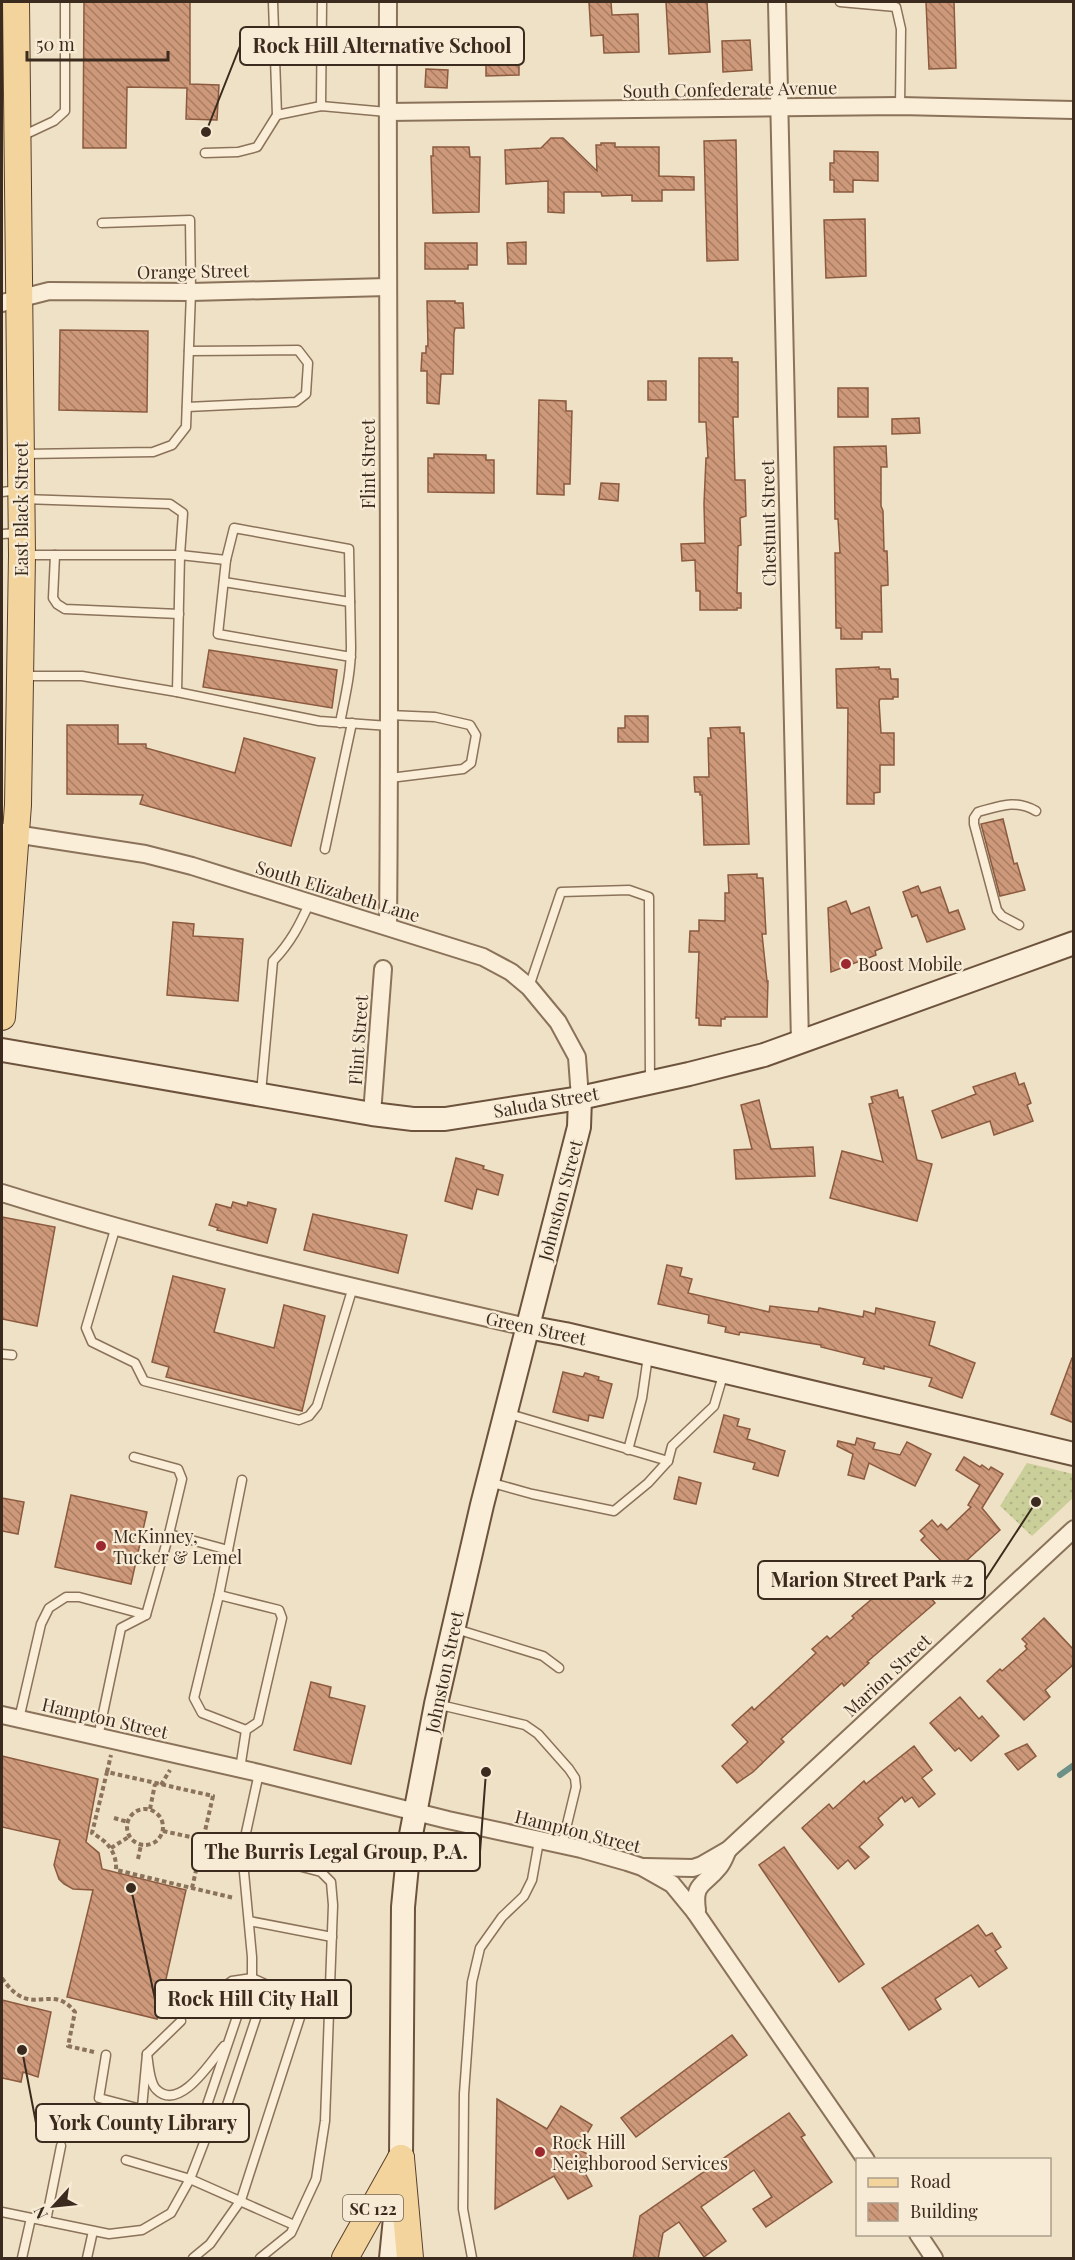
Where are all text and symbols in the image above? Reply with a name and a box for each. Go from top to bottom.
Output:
scale bar [27,24,168,62]
callout: Rock Hill Alternative School [240,27,524,65]
text: Rock Hill Alternative School [253,31,511,58]
text: 50 m [36,32,75,56]
street label: South Confederate Avenue [623,75,837,103]
street label: Orange Street [137,258,250,284]
street label: Flint Street [356,418,380,509]
street label: East Black Street [9,441,33,576]
street label: Chestnut Street [755,459,781,586]
street label: South Elizabeth Lane [253,855,423,927]
place label: Boost Mobile [858,952,962,976]
marker: Boost Mobile [839,957,853,971]
street label: Flint Street [343,994,373,1086]
street label: Saluda Street [492,1081,601,1123]
street label: Johnston Street [532,1136,588,1264]
street label: Green Street [484,1306,589,1350]
place label: McKinney, Tucker & Lemel [113,1524,242,1569]
marker: McKinney, Tucker & Lemel [94,1539,108,1553]
callout: Marion Street Park #2 [758,1561,985,1599]
text: Marion Street Park #2 [770,1565,974,1592]
street label: Johnston Street [419,1608,469,1736]
street label: Marion Street [838,1628,936,1722]
street label: Hampton Street [40,1692,171,1744]
street label: Hampton Street [513,1804,644,1858]
callout: The Burris Legal Group, P.A. [192,1833,480,1871]
text: The Burris Legal Group, P.A. [204,1837,468,1864]
callout: Rock Hill City Hall [155,1980,351,2018]
text: Rock Hill City Hall [167,1984,339,2011]
callout: York County Library [36,2104,249,2142]
text: York County Library [48,2108,238,2135]
place label: Rock Hill Neighborood Services [552,2130,728,2175]
marker: Rock Hill Neighborood Services [533,2145,547,2159]
legend [856,2158,1051,2236]
text: Road [910,2169,951,2193]
north arrow [24,2176,84,2236]
road number: SC 122 [343,2195,403,2221]
text: Building [910,2199,978,2223]
text: N [28,2203,52,2223]

